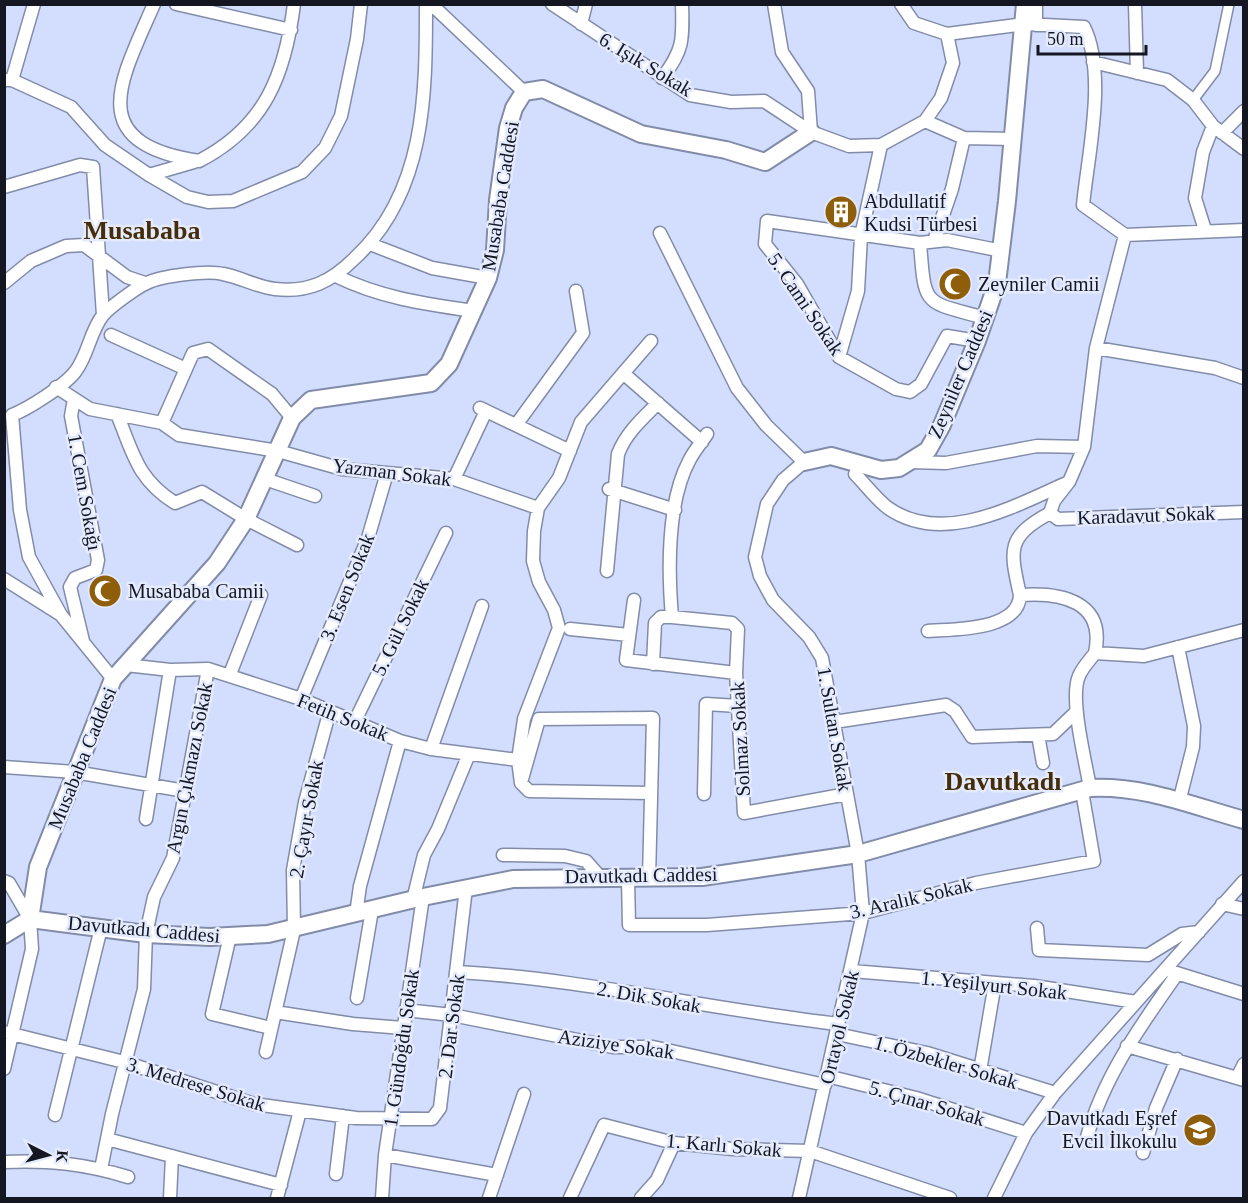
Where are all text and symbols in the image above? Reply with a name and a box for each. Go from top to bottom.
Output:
scale bar [1038,18,1146,56]
street label: 6. Işık Sokak [595,28,697,101]
text: 50 m [1047,29,1084,49]
street label: Musababa Caddesi [477,119,523,273]
place label: Abdullatif Kudsi Türbesi [864,190,978,235]
building icon: Abdullatif Kudsi Türbesi [823,194,859,230]
district label: Musababa [83,216,201,245]
street label: 5. Cami Sokak [764,249,848,359]
mosque icon: Zeyniler Camii [937,266,973,302]
place label: Zeyniler Camii [978,273,1100,296]
street label: Zeyniler Caddesi [923,306,998,442]
street label: 1. Cem Sokağı [63,432,106,553]
street label: Yazman Sokak [331,454,453,490]
street label: Karadavut Sokak [1077,502,1215,528]
street label: 3. Esen Sokak [315,530,379,644]
mosque icon: Musababa Camii [87,573,123,609]
street label: 5. Gül Sokak [367,575,433,679]
place label: Musababa Camii [128,580,265,602]
street label: 1. Sultan Sokak [813,665,857,793]
street label: Argın Çıkmazı Sokak [162,680,217,856]
street label: Solmaz Sokak [726,681,754,797]
street label: Musababa Caddesi [43,683,121,832]
street label: Fetih Sokak [294,689,392,745]
street label: 2. Çayır Sokak [285,758,328,880]
district label: Davutkadı [944,767,1062,796]
street label: Davutkadı Caddesi [564,863,718,887]
street label: 3. Aralık Sokak [848,873,974,923]
street label: Davutkadı Caddesi [67,911,221,947]
street label: 1. Yeşilyurt Sokak [920,966,1068,1005]
street label: 1. Gündoğdu Sokak [379,968,424,1129]
street label: Ortayol Sokak [815,968,864,1086]
street label: 2. Dar Sokak [434,973,468,1079]
street label: 2. Dik Sokak [595,977,703,1017]
street label: Aziziye Sokak [556,1025,676,1064]
street label: 1. Özbekler Sokak [872,1031,1020,1093]
street label: 3. Medrese Sokak [124,1052,268,1116]
street label: 5. Çınar Sokak [866,1076,987,1131]
place label: Davutkadı Eşref Evcil İlkokulu [1046,1107,1177,1152]
school or university icon: Davutkadı Eşref Evcil İlkokulu [1182,1112,1218,1148]
north arrow [18,1125,78,1185]
street label: 1. Karlı Sokak [665,1129,783,1161]
text: K [53,1149,72,1164]

